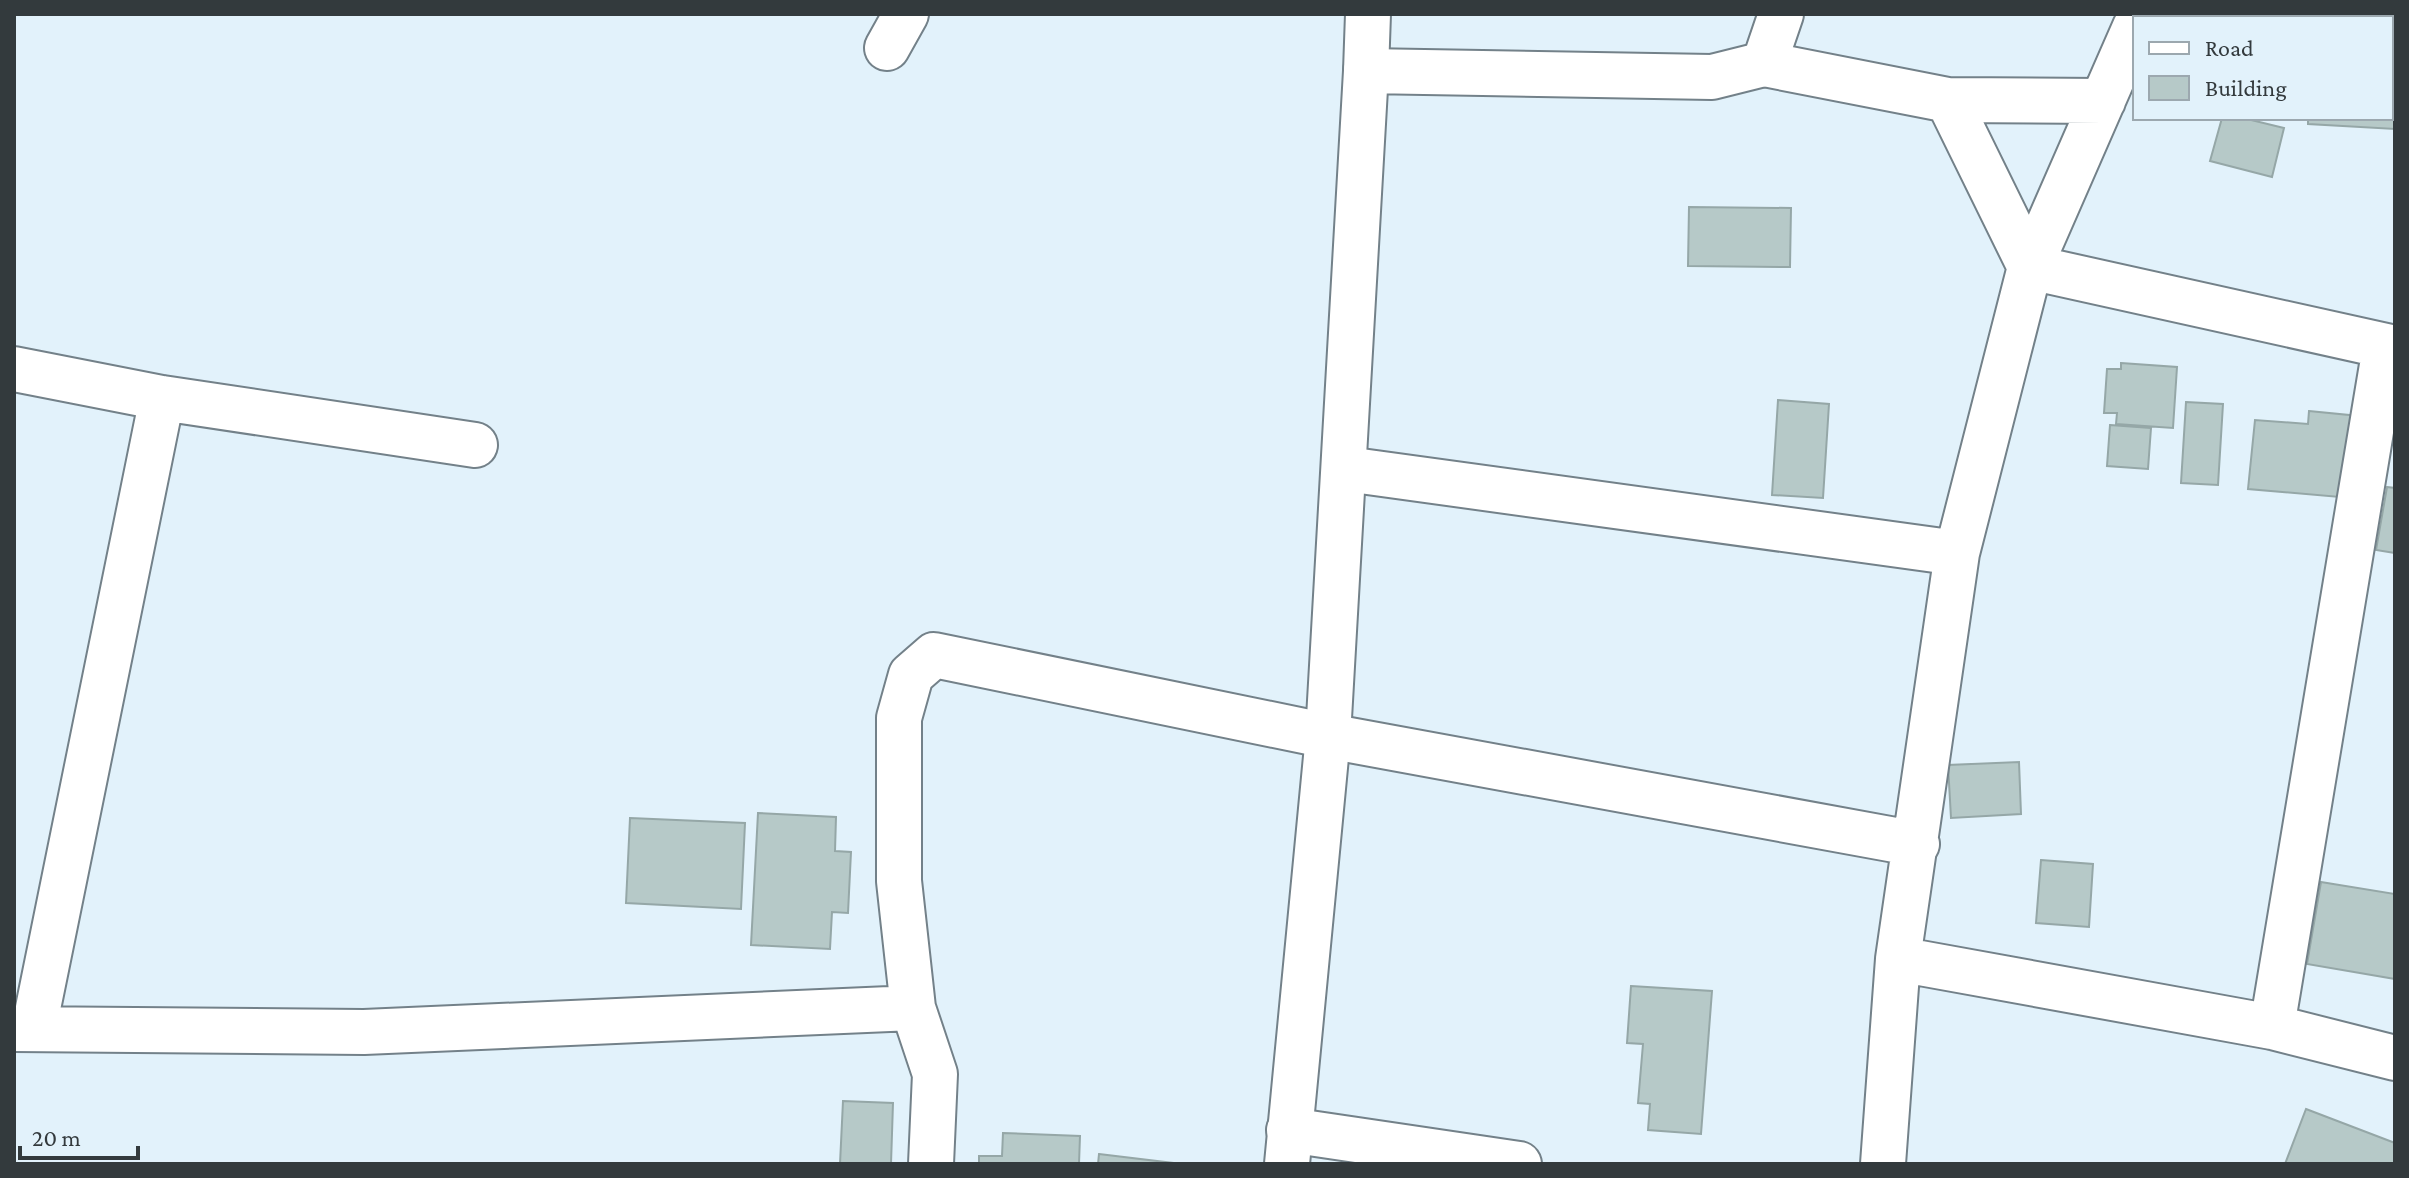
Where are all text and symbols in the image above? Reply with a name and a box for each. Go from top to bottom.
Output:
legend [2133,16,2393,120]
text: Road [2205,34,2254,61]
text: Building [2205,74,2287,101]
scale bar [20,1110,138,1160]
text: 20 m [32,1124,81,1151]

